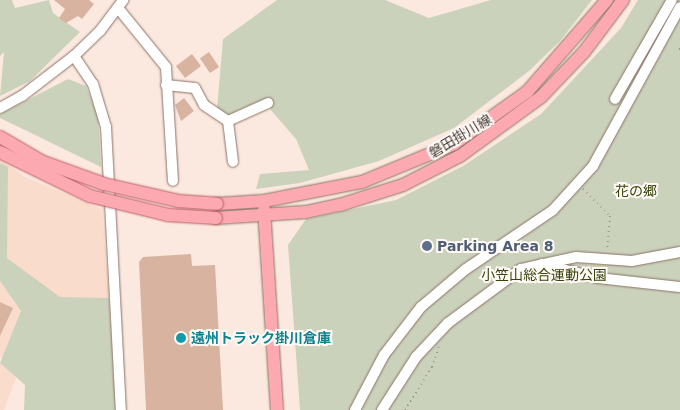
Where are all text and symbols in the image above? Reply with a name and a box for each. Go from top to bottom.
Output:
street label: 磐田掛川線 [426,111,494,161]
park label: 花の郷 [615,183,657,199]
place label: Parking Area 8 [437,238,554,254]
marker: Parking Area 8 [421,240,433,252]
park label: 小笠山総合運動公園 [481,267,607,283]
place label: 遠州トラック掛川倉庫 [191,330,331,346]
marker: 遠州トラック掛川倉庫 [175,332,187,344]

